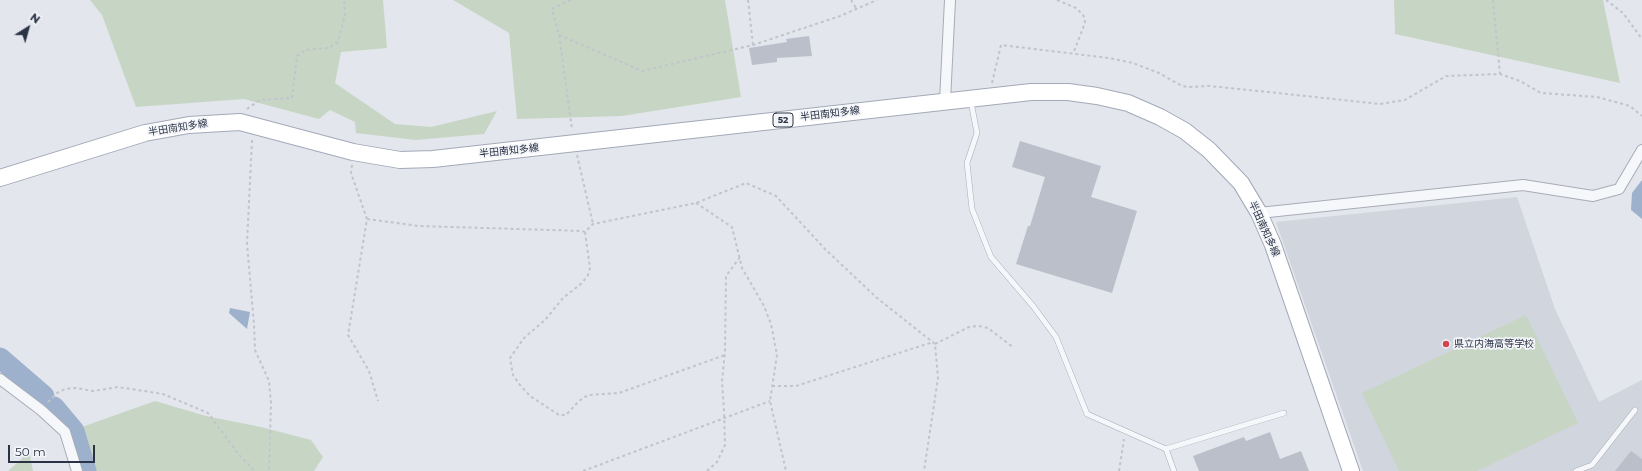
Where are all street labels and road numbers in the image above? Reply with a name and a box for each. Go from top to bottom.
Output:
street label: 半田南知多線 [799,104,861,124]
road number: 52 [773,113,793,127]
street label: 半田南知多線 [147,117,209,139]
street label: 半田南知多線 [479,142,539,160]
street label: 半田南知多線 [1246,199,1282,259]

